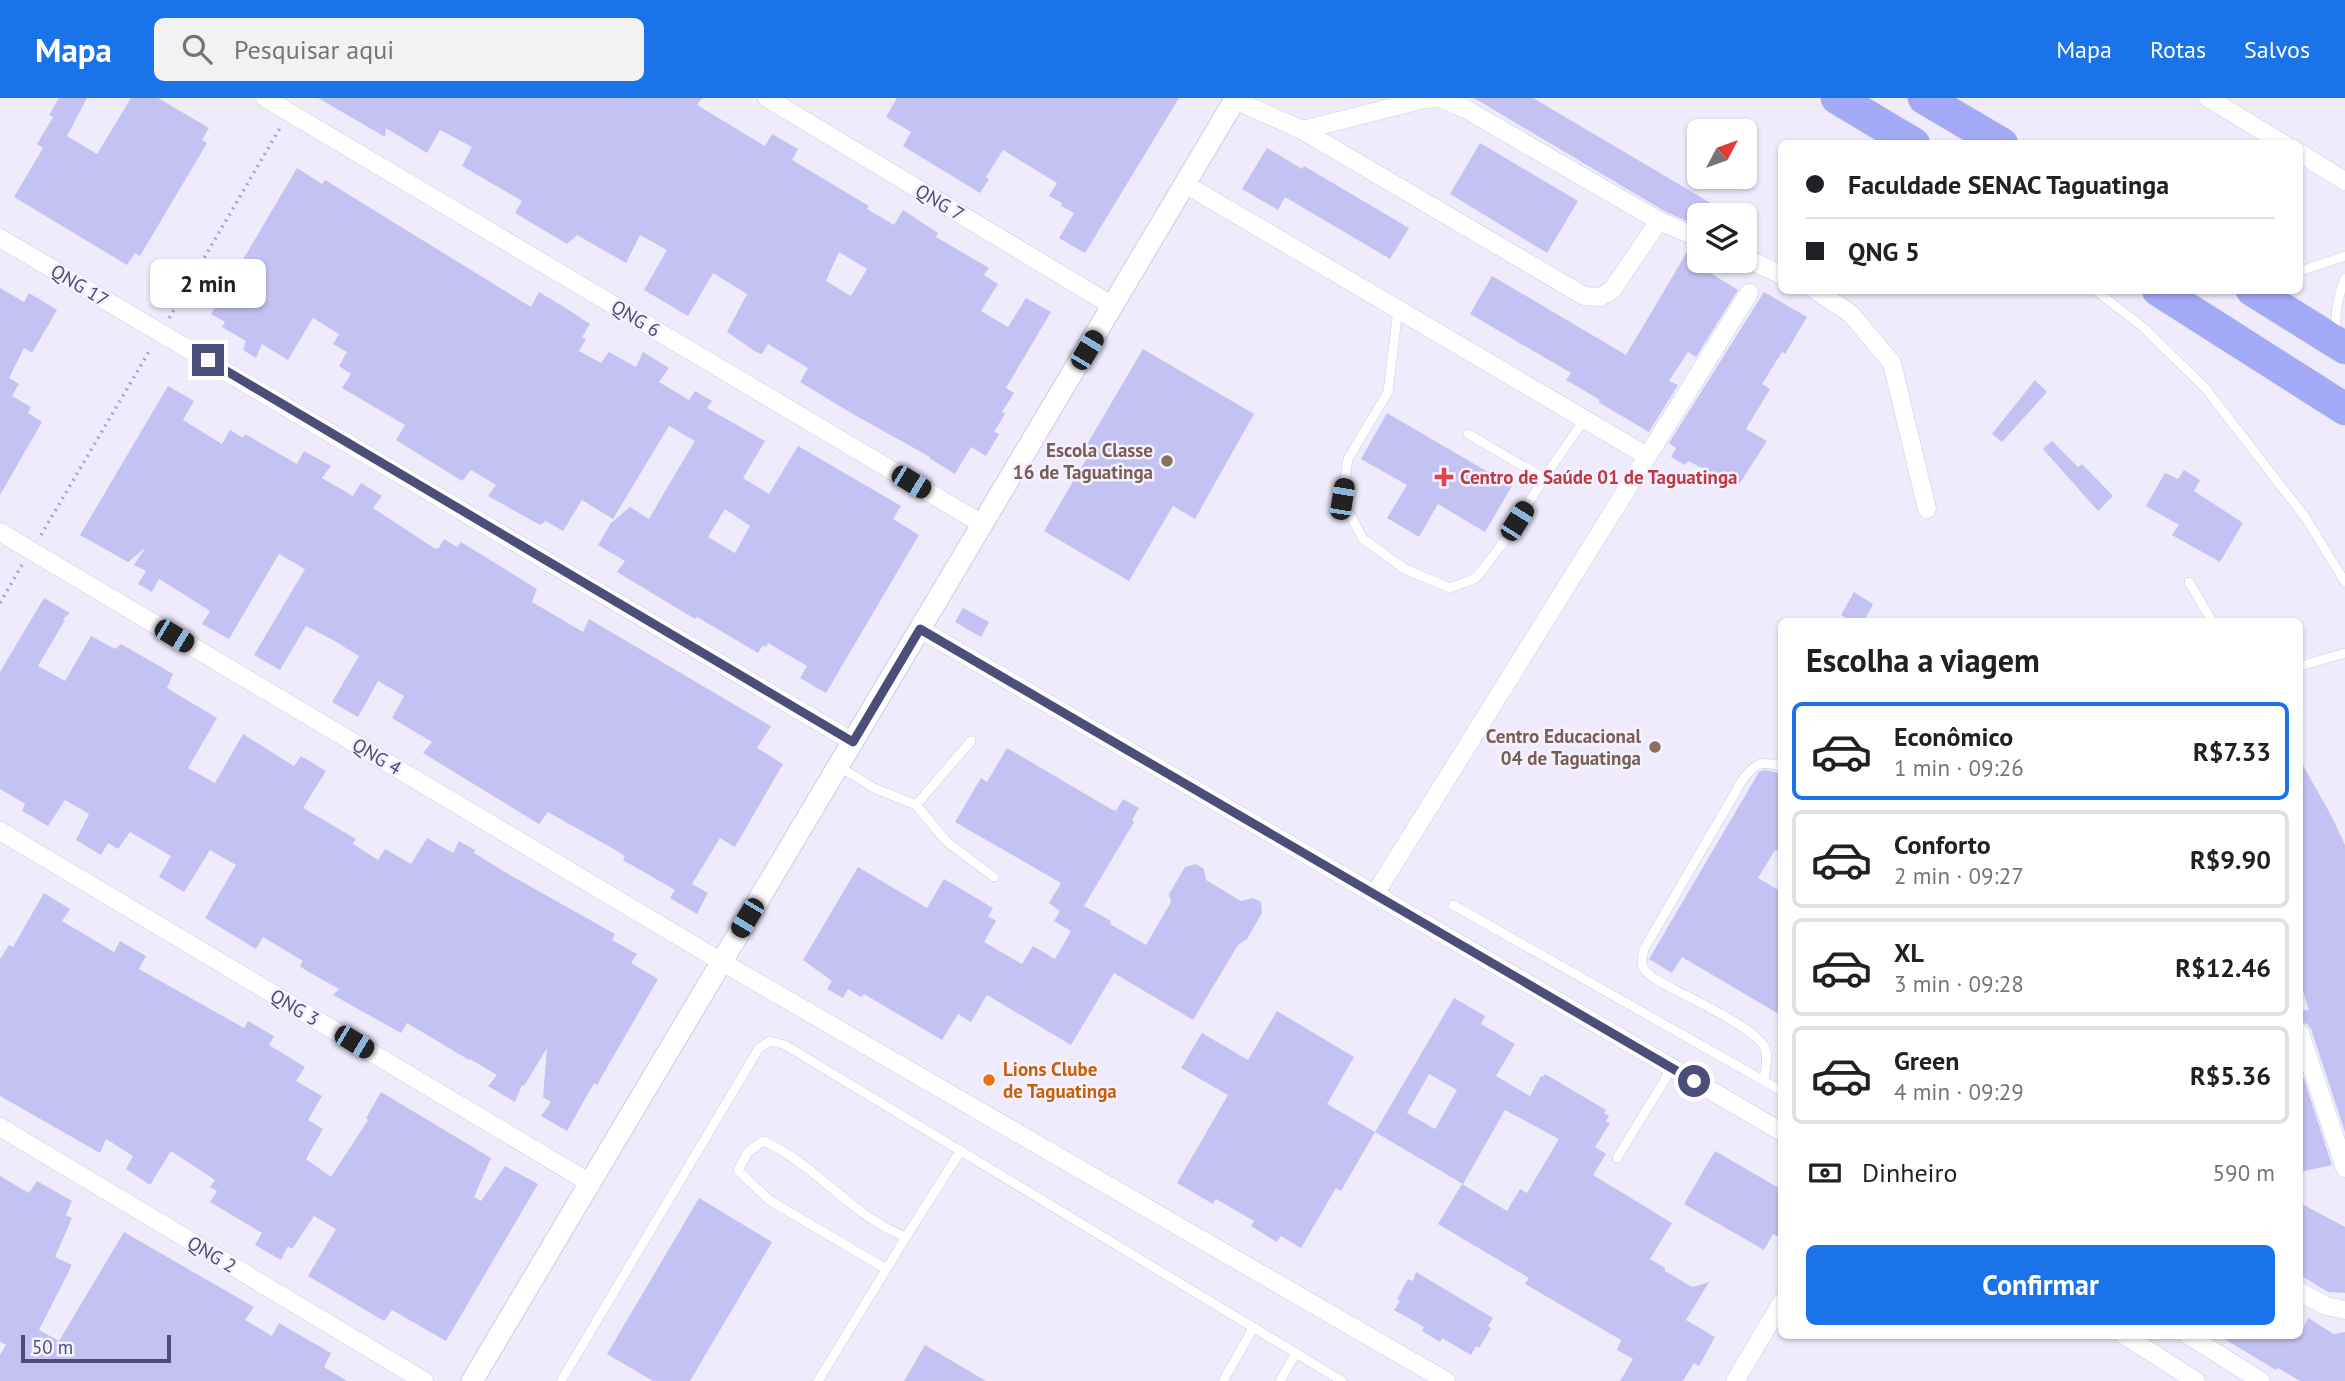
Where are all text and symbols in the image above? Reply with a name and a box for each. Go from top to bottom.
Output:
search box [154,18,644,81]
text: Mapa [35,28,112,71]
icon: search [178,30,216,68]
text: Pesquisar aqui [234,33,394,66]
text: Mapa [2056,34,2112,65]
text: Rotas [2150,34,2206,65]
text: Salvos [2244,34,2310,65]
north arrow [1687,119,1757,189]
map controls [1687,119,1757,273]
text: Faculdade SENAC Taguatinga [1848,168,2169,201]
street label: QNG 7 [911,178,969,226]
button: layers [1687,203,1757,273]
text: QNG 5 [1848,235,1920,268]
street label: QNG 17 [47,258,113,312]
callout: 2 min [150,258,266,308]
text: 2 min [180,269,236,298]
street label: QNG 6 [607,294,665,342]
car [1068,327,1107,373]
route end [192,344,224,376]
place label: Escola Classe 16 de Taguatinga [1013,438,1153,484]
marker: Escola Classe 16 de Taguatinga [1159,453,1175,469]
car [888,462,935,502]
place label: Centro de Saúde 01 de Taguatinga [1460,465,1738,489]
marker: Centro de Saúde 01 de Taguatinga [1434,467,1454,487]
car [1329,477,1356,521]
car [1497,498,1538,544]
car [151,616,198,656]
text: Escolha a viagem [1806,639,2040,681]
icon: car [1810,720,1873,783]
text: Econômico [1894,720,2013,753]
place label: Centro Educacional 04 de Taguatinga [1486,724,1641,770]
street label: QNG 4 [348,732,406,780]
text: R$7.33 [2193,735,2271,768]
marker: Centro Educacional 04 de Taguatinga [1647,739,1663,755]
text: 1 min · 09:26 [1894,753,2024,782]
icon: car [1810,828,1873,891]
text: Conforto [1894,828,1991,861]
text: R$9.90 [2190,843,2271,876]
text: 2 min · 09:27 [1894,861,2024,890]
car [728,895,767,941]
icon: car [1810,936,1873,999]
text: XL [1894,936,1924,969]
text: R$12.46 [2175,951,2271,984]
text: 3 min · 09:28 [1894,969,2024,998]
street label: QNG 3 [266,983,324,1031]
car [331,1022,378,1062]
icon: car [1810,1044,1873,1107]
text: Green [1894,1044,1959,1077]
place label: Lions Clube de Taguatinga [1003,1057,1117,1103]
text: R$5.36 [2190,1059,2271,1092]
route start [1678,1065,1710,1097]
marker: Lions Clube de Taguatinga [981,1072,997,1088]
text: 4 min · 09:29 [1894,1077,2024,1106]
icon: cash [1806,1154,1844,1192]
text: Dinheiro [1862,1156,1957,1189]
text: 590 m [2213,1158,2275,1187]
street label: QNG 2 [183,1230,241,1278]
button: Confirmar [1806,1245,2275,1325]
scale bar [21,1332,172,1364]
text: 50 m [32,1335,73,1359]

